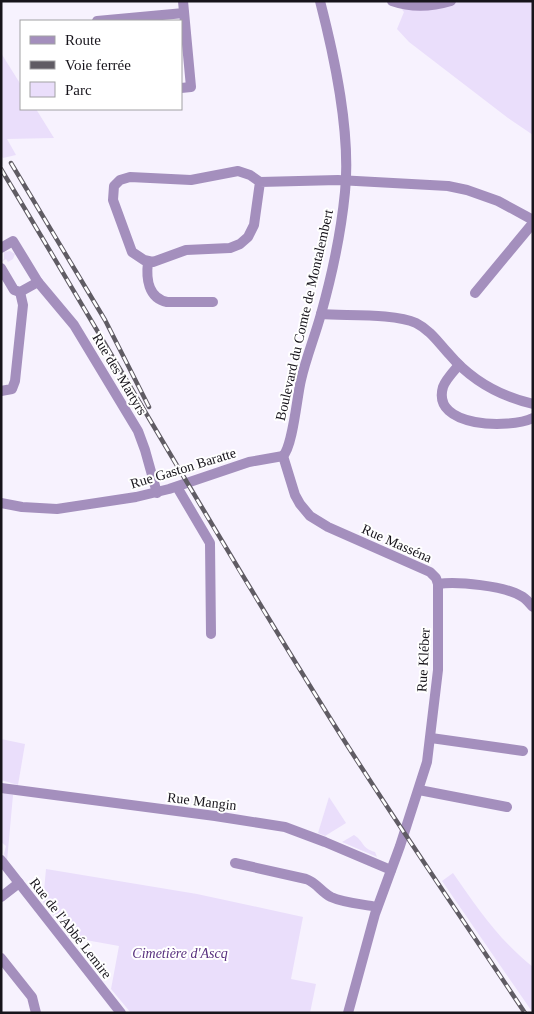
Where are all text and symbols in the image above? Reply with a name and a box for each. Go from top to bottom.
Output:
legend [20,20,182,110]
text: Route [65,32,101,48]
text: Voie ferrée [65,57,131,73]
text: Parc [65,82,92,98]
street label: Boulevard du Comte de Montalembert [273,208,336,422]
street label: Rue des Martyrs [89,331,150,418]
street label: Rue Gaston Baratte [129,445,238,492]
street label: Rue Masséna [359,521,435,566]
street label: Rue Kléber [414,627,433,692]
street label: Rue Mangin [166,790,237,813]
street label: Rue de l'Abbé Lemire [27,875,115,982]
park label: Cimetière d'Ascq [132,946,228,961]

